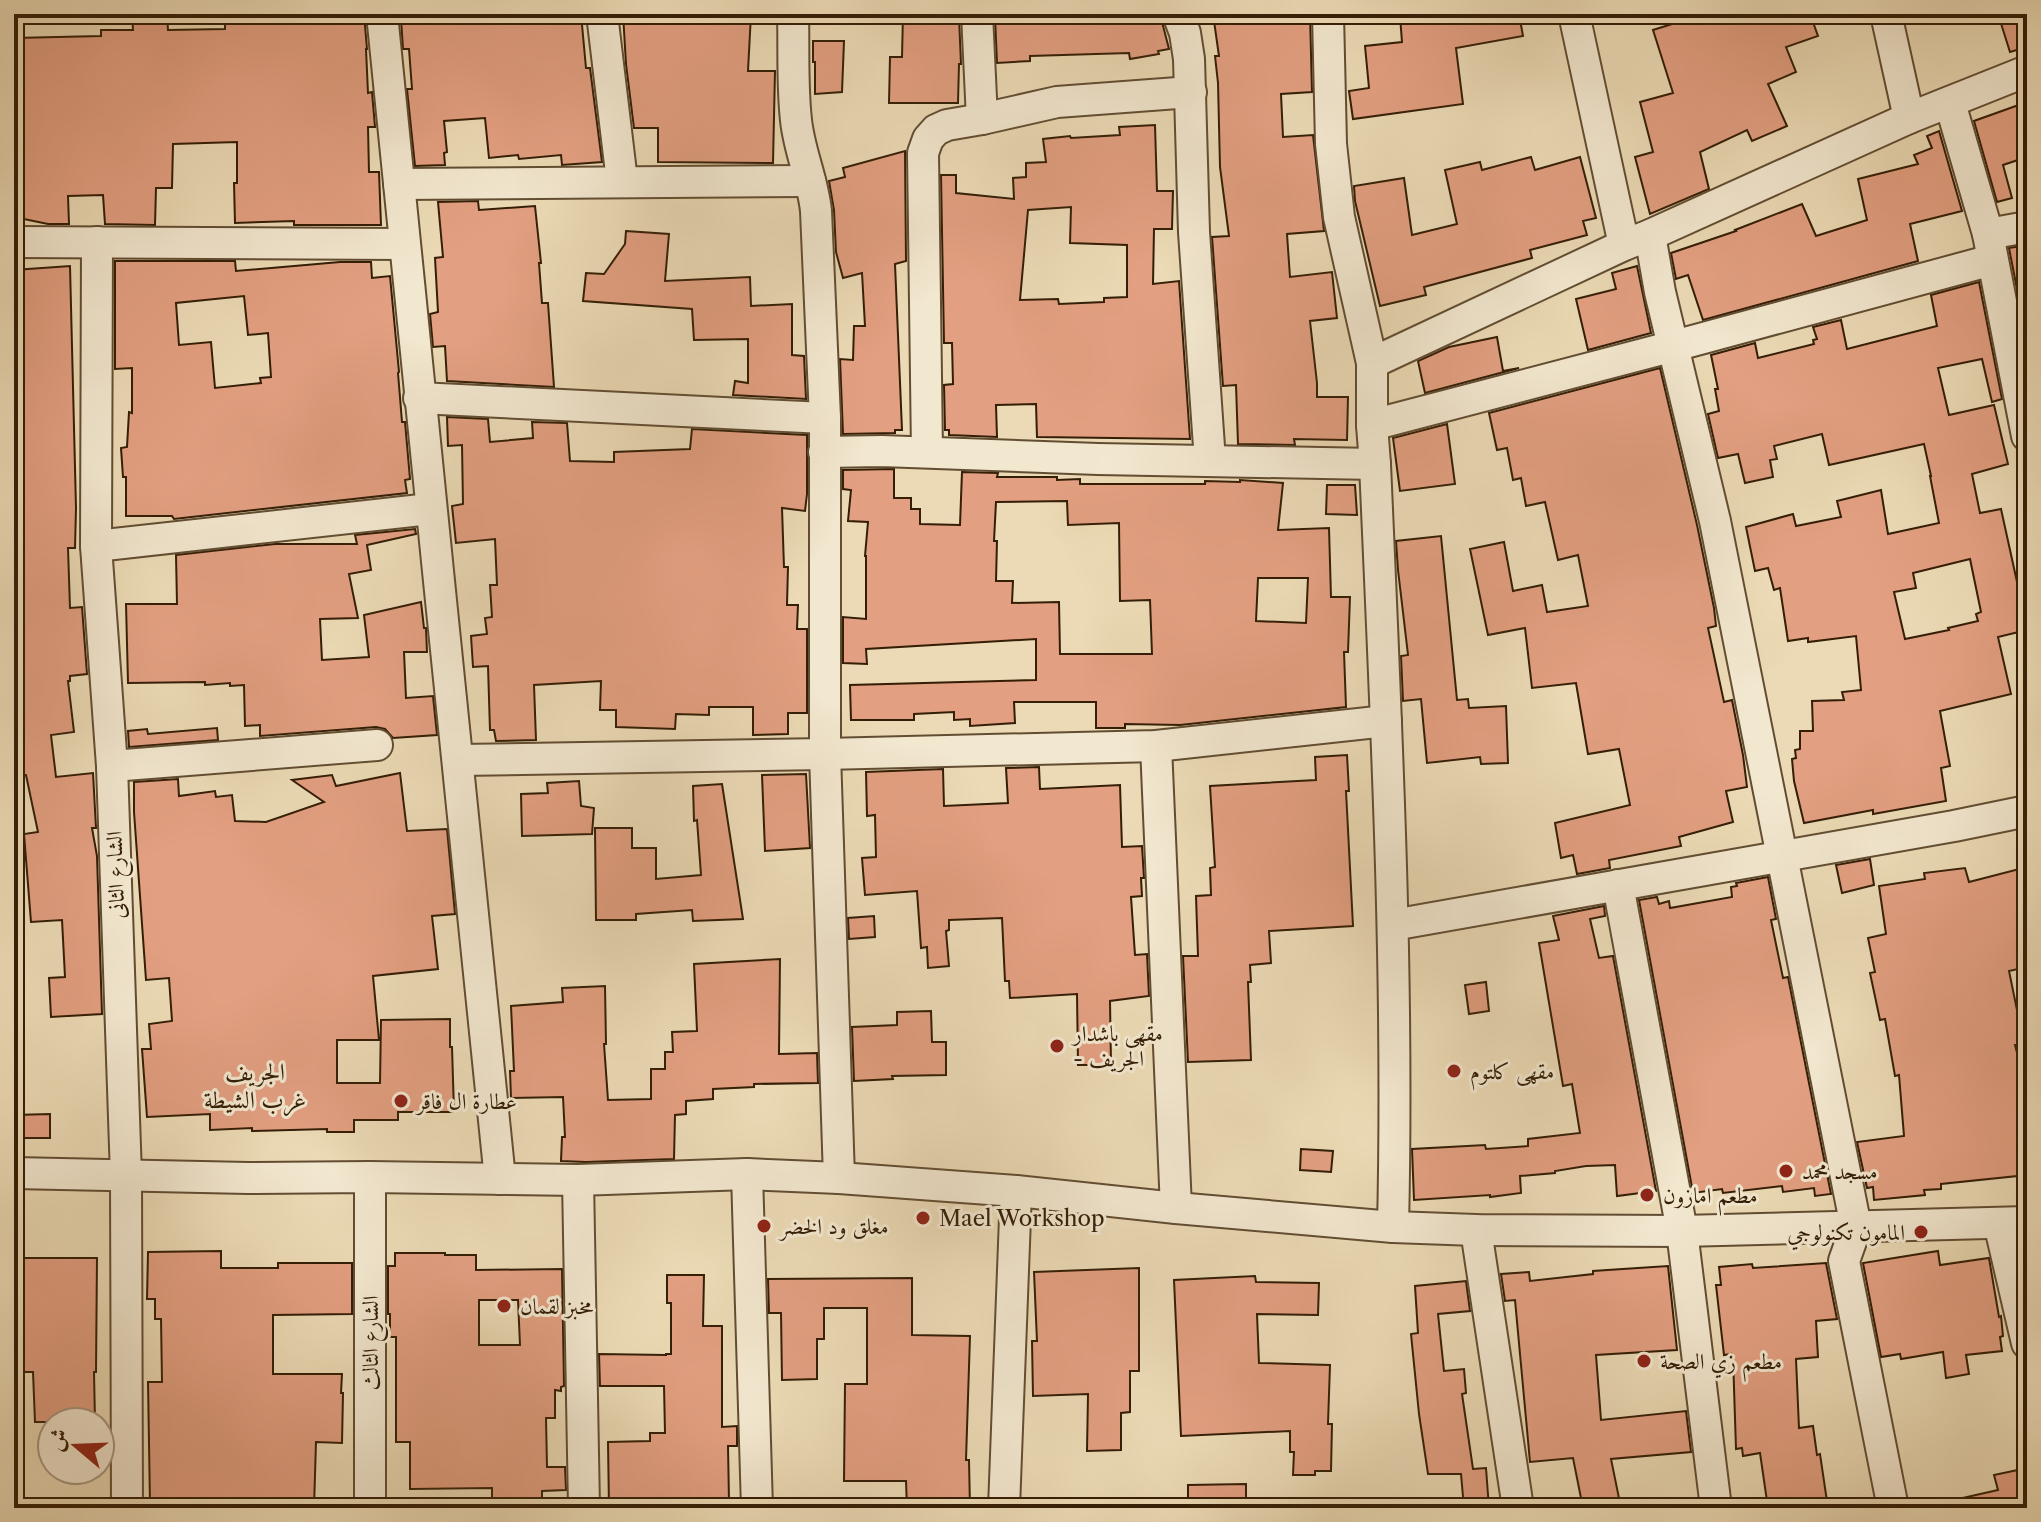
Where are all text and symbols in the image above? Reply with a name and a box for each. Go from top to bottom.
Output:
street label: الشارع الثانى [100,830,136,919]
place label: مقهى باشدار - الجريف [1071,1020,1163,1073]
marker: مقهى باشدار - الجريف [1048,1037,1066,1055]
district label: الجريف غرب الشيطة [204,1057,306,1117]
place label: مقهى كلتوم [1470,1058,1554,1091]
marker: مقهى كلتوم [1445,1062,1463,1080]
place label: عطارة ال فاقر [415,1088,517,1116]
marker: عطارة ال فاقر [392,1092,410,1110]
place label: مسجد محمد [1802,1158,1877,1185]
marker: مسجد محمد [1777,1162,1795,1180]
place label: مطعم امازون [1663,1182,1758,1216]
marker: مطعم امازون [1638,1186,1656,1204]
place label: Mael Workshop [939,1205,1105,1232]
marker: Mael Workshop [914,1209,932,1227]
place label: مغلق ود الخضر [778,1213,889,1241]
marker: مغلق ود الخضر [755,1217,773,1235]
place label: المامون تكنولوجي [1787,1219,1905,1251]
marker: المامون تكنولوجي [1912,1223,1930,1241]
place label: مخبز لقمان [520,1293,594,1320]
street label: الشارع الثالث [357,1296,389,1391]
marker: مخبز لقمان [495,1297,513,1315]
place label: مطعم زي الصحة [1660,1348,1782,1382]
marker: مطعم زي الصحة [1635,1352,1653,1370]
north arrow [36,1406,116,1486]
text: ش [41,1425,74,1454]

